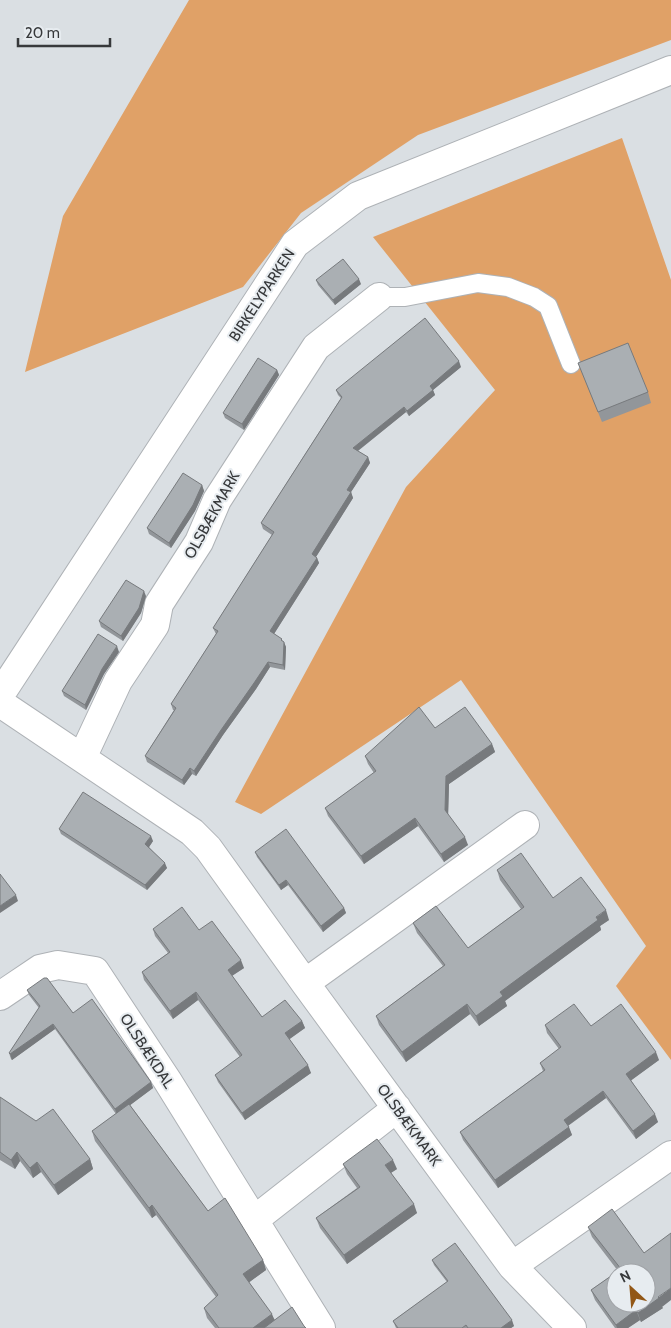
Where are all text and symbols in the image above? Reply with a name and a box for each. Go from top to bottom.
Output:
scale bar [18,15,110,47]
text: 20 m [25,24,60,42]
street label: BIRKELYPARKEN [225,245,299,345]
street label: OLSBÆKMARK [181,468,244,562]
street label: OLSBÆKDAL [116,1010,178,1092]
street label: OLSBÆKMARK [373,1080,445,1170]
north arrow [606,1263,656,1313]
text: N [617,1266,634,1287]

